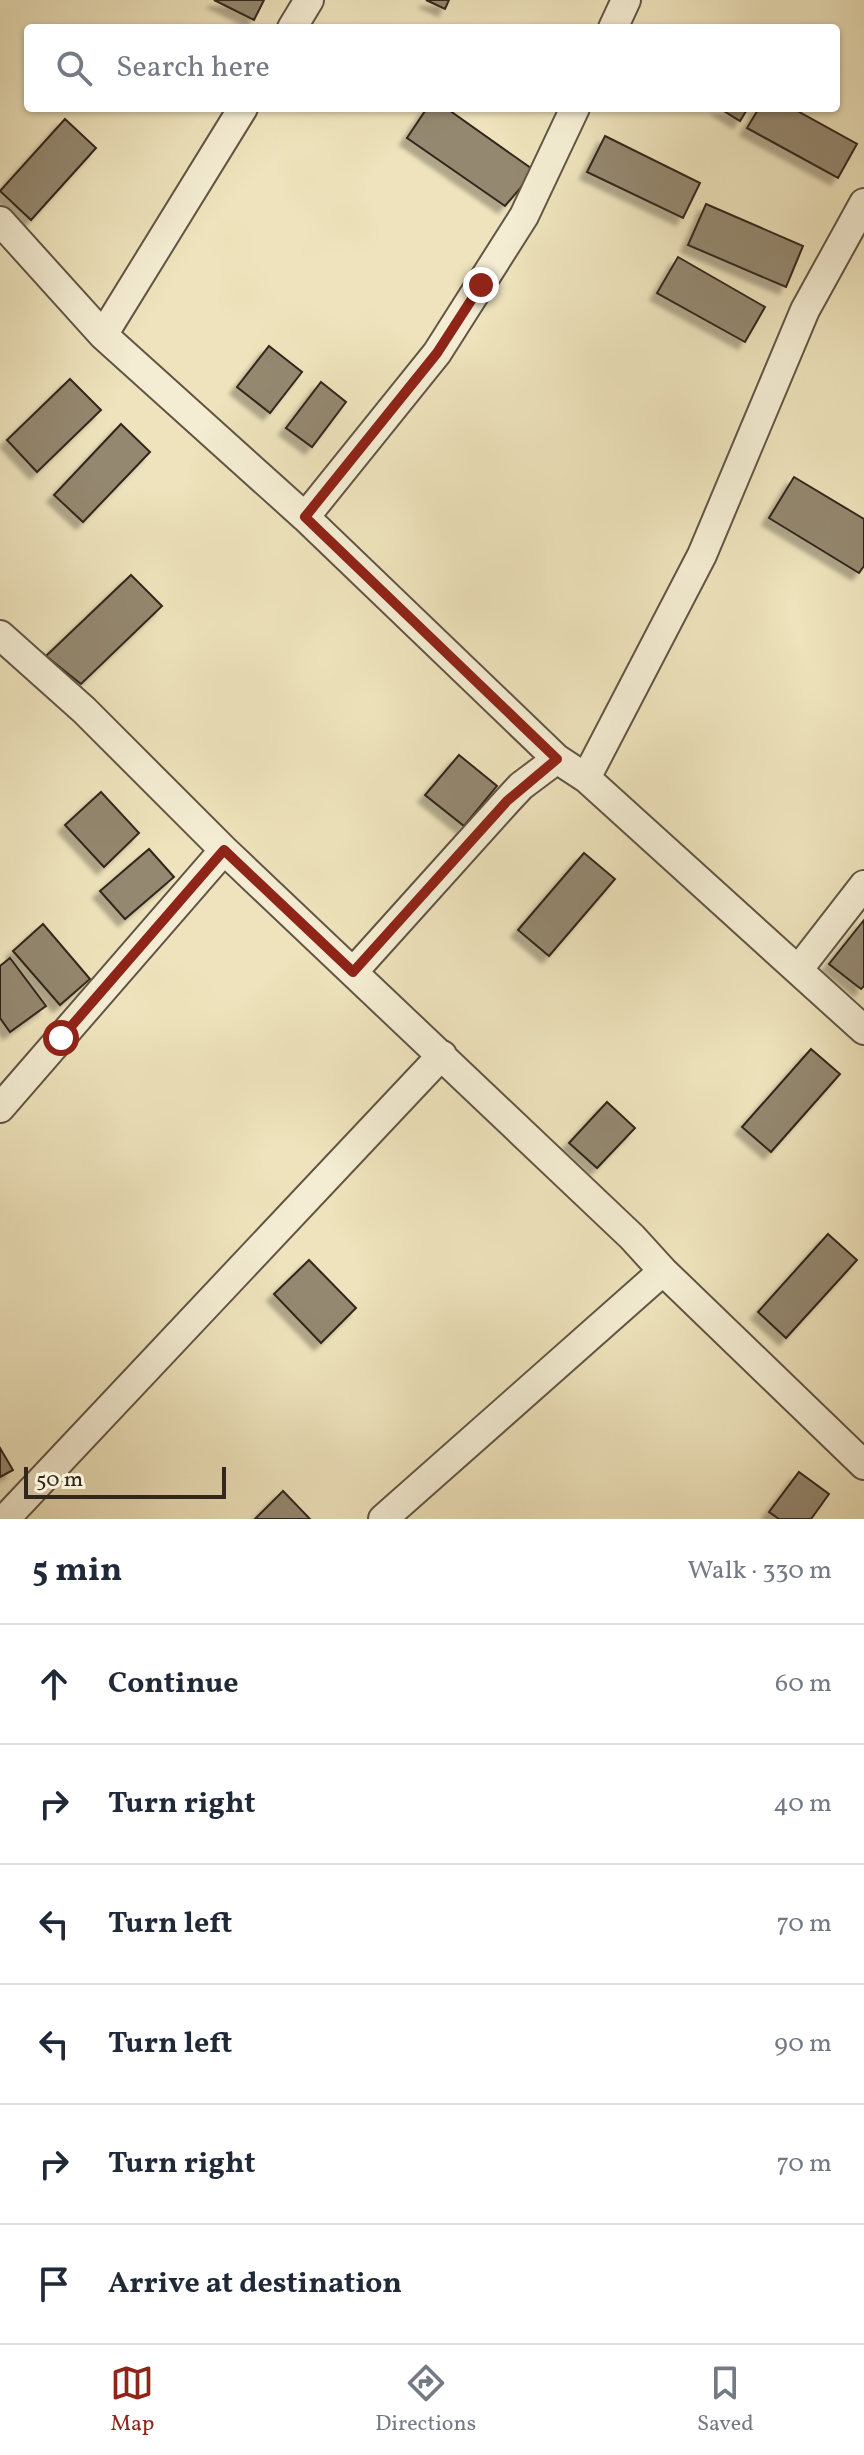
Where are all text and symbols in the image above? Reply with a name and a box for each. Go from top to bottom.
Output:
search box [24,24,840,112]
icon: search [52,46,96,90]
text: Search here [116,47,270,89]
route end [463,267,499,303]
route start [43,1020,79,1056]
scale bar [24,1463,226,1499]
text: 50 m [36,1465,83,1496]
text: 5 min [32,1548,122,1595]
text: Walk · 330 m [688,1553,832,1589]
icon: ahead [32,1662,76,1706]
text: Continue [108,1663,239,1705]
text: 60 m [775,1666,832,1702]
icon: right [32,1782,76,1826]
text: Turn right [108,1783,256,1825]
text: 40 m [773,1786,832,1822]
icon: left [32,1902,76,1946]
text: Turn left [108,1903,232,1945]
text: 70 m [777,1906,832,1942]
icon: left [32,2022,76,2066]
text: Turn left [108,2023,232,2065]
text: 90 m [774,2026,832,2062]
icon: right [32,2142,76,2186]
text: Turn right [108,2143,256,2185]
text: 70 m [777,2146,832,2182]
icon: arrive [32,2262,76,2306]
text: Arrive at destination [108,2263,402,2305]
tab: Map [110,2361,154,2440]
tab: Directions [375,2361,476,2440]
tab: Saved [697,2361,754,2440]

